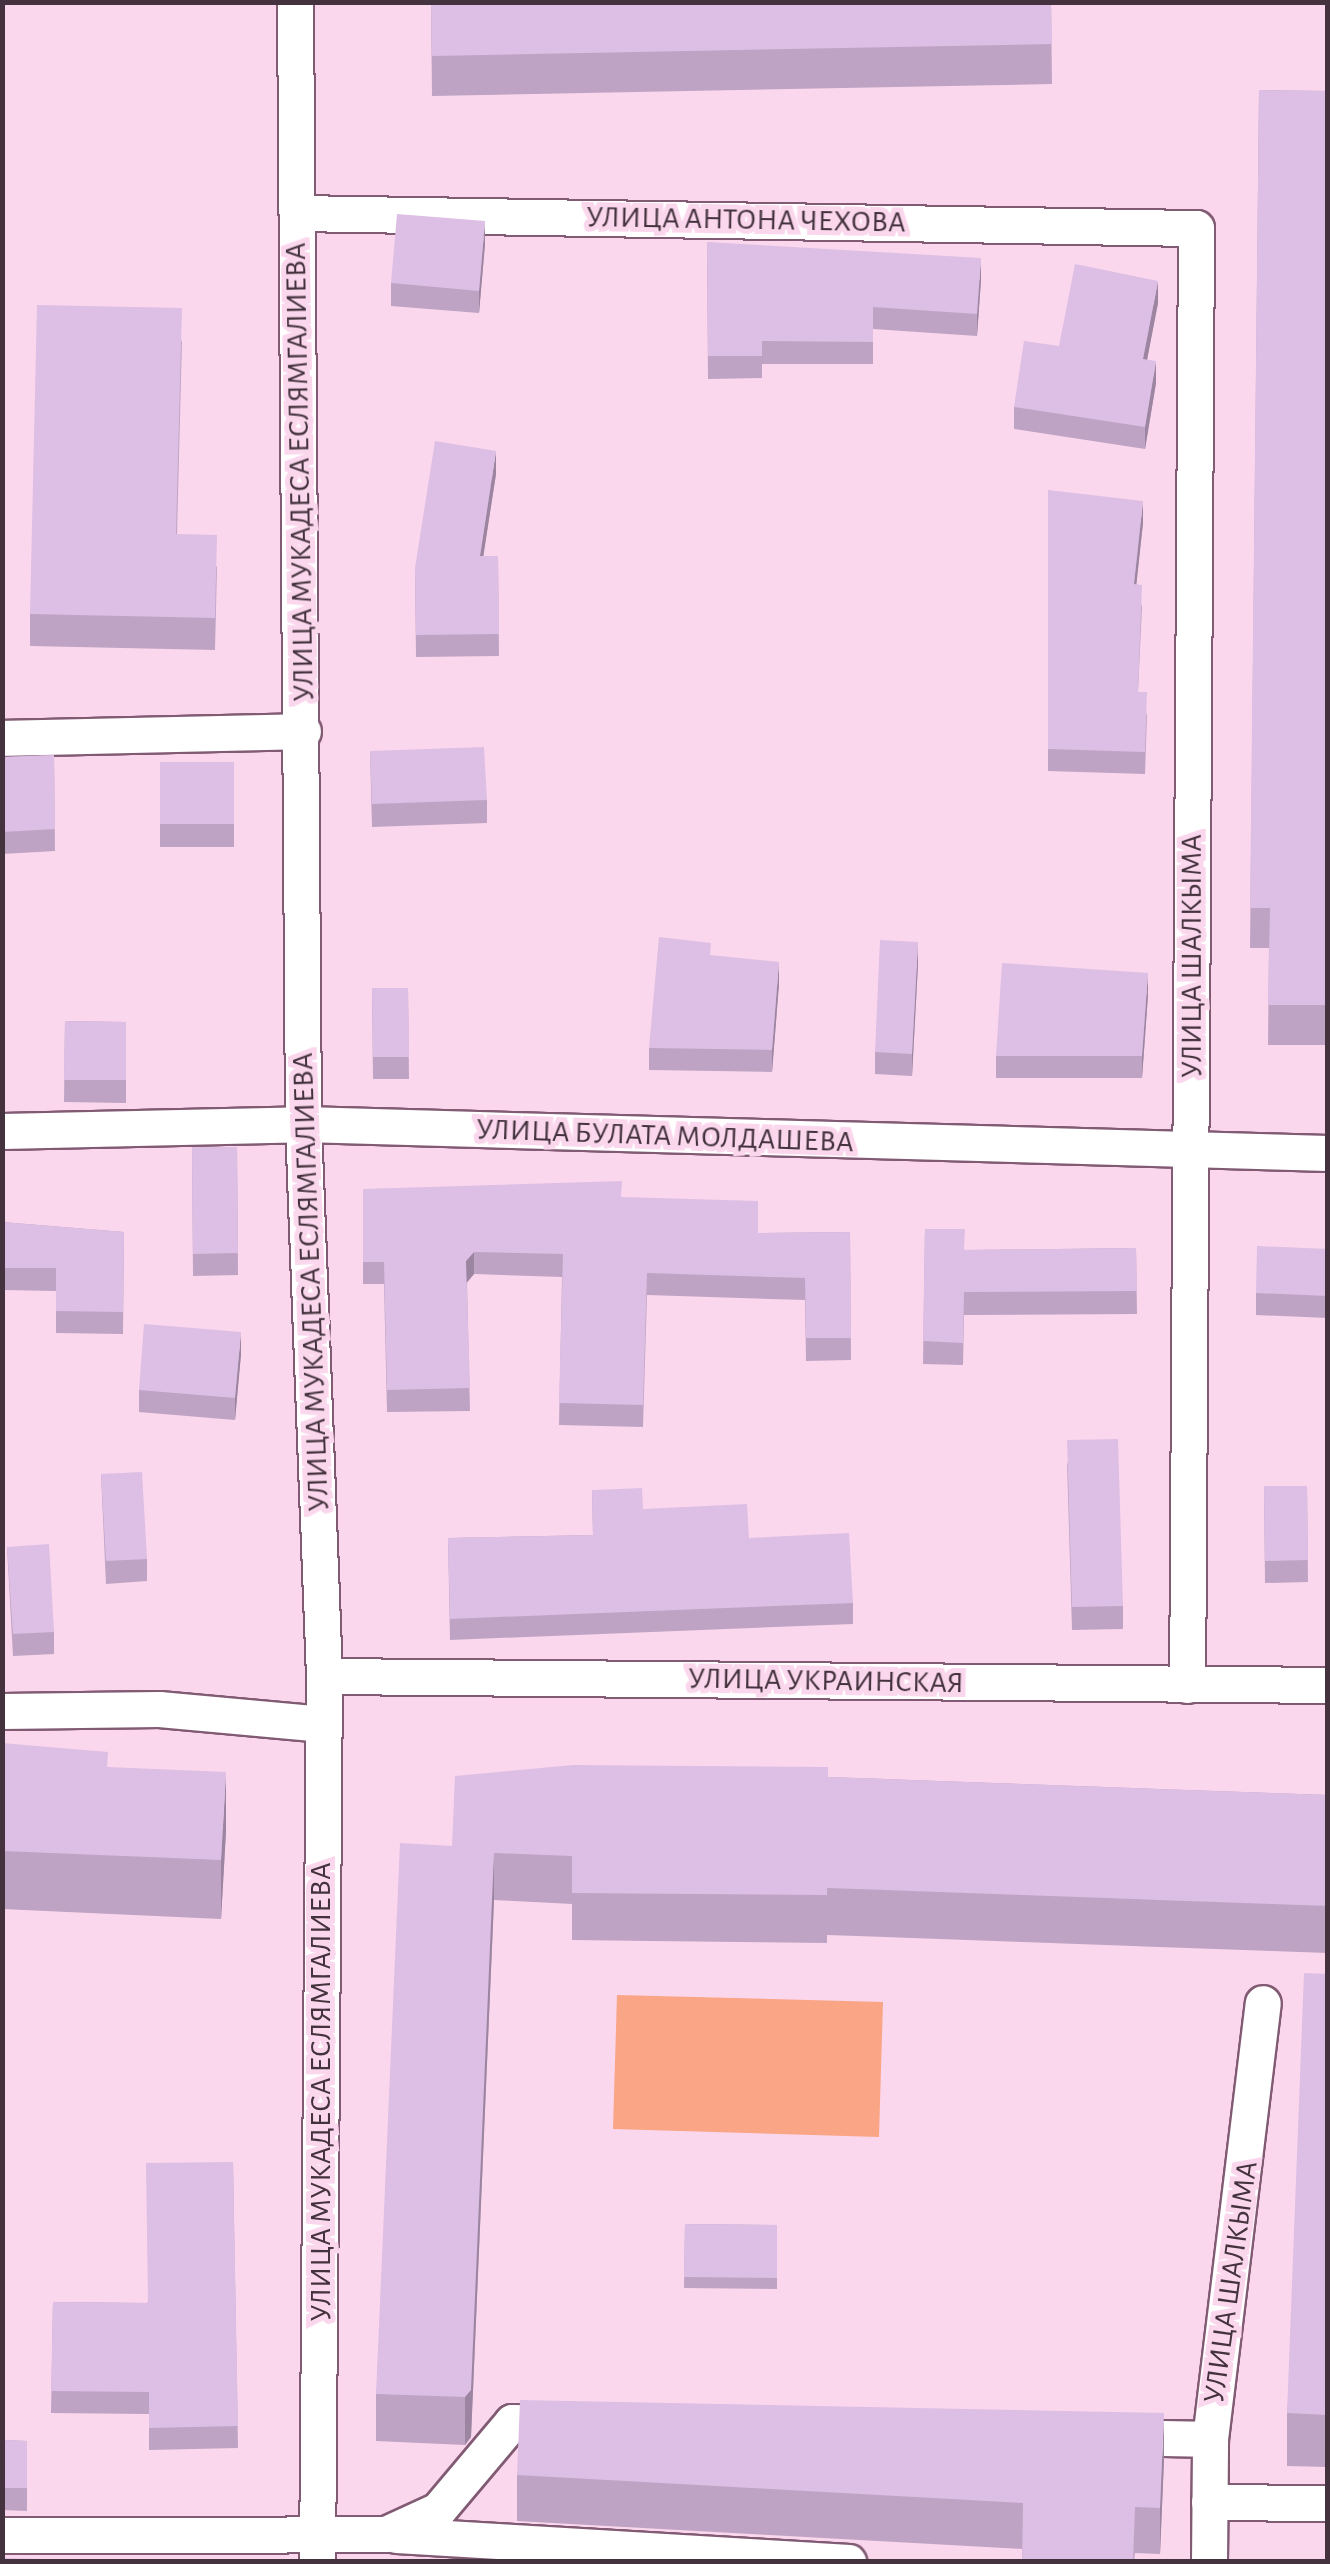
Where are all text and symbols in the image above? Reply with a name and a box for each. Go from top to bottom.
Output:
street label: УЛИЦА АНТОНА ЧЕХОВА [586,199,906,241]
street label: УЛИЦА МУКАДЕСА ЕСЛЯМГАЛИЕВА [278,242,322,702]
street label: УЛИЦА ШАЛКЫМА [1174,834,1210,1078]
street label: УЛИЦА МУКАДЕСА ЕСЛЯМГАЛИЕВА [285,1052,337,1512]
street label: УЛИЦА БУЛАТА МОЛДАШЕВА [476,1111,854,1161]
street label: УЛИЦА УКРАИНСКАЯ [688,1661,964,1701]
street label: УЛИЦА МУКАДЕСА ЕСЛЯМГАЛИЕВА [303,1862,339,2322]
street label: УЛИЦА ШАЛКЫМА [1196,2159,1266,2405]

